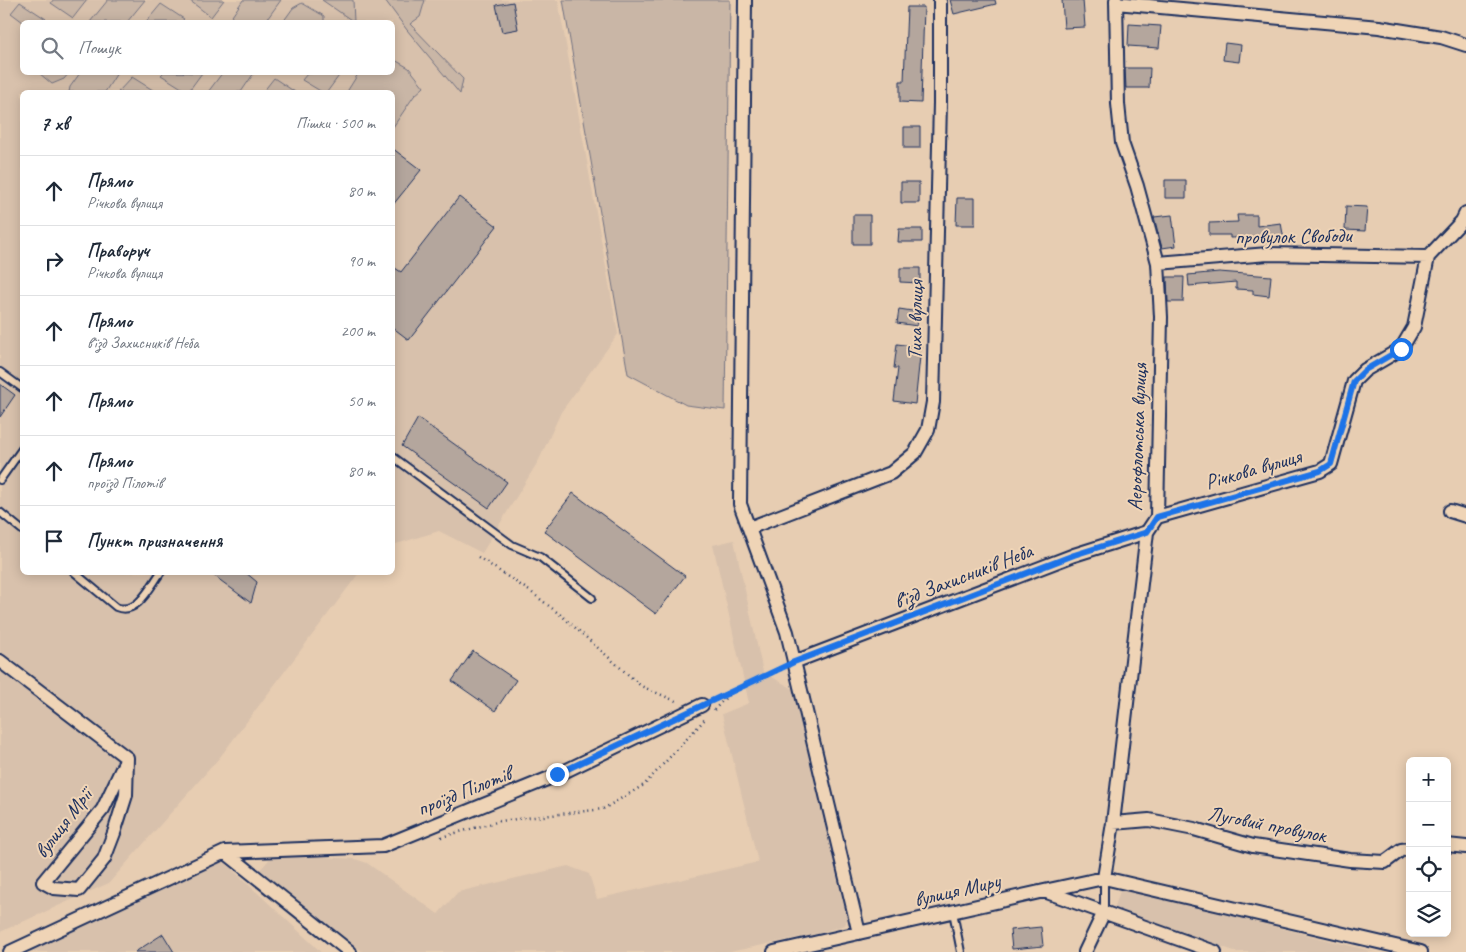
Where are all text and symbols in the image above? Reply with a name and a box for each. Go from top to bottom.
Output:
search box [20,20,395,75]
icon: search [38,34,66,62]
text: Пошук [78,36,120,60]
text: 7 хв [40,110,69,136]
text: Пішки · 500 m [296,113,375,133]
text: Прямо [87,169,132,193]
icon: ahead [40,177,68,205]
text: 80 m [348,181,375,201]
text: Річкова вулиця [87,193,162,213]
street label: провулок Свободи [1235,222,1354,250]
text: Праворуч [87,239,149,263]
icon: right [40,247,68,275]
text: 90 m [348,251,375,271]
text: Річкова вулиця [87,263,162,283]
street label: Тиха вулиця [901,279,929,360]
text: Прямо [87,309,132,333]
icon: ahead [40,317,68,345]
text: 200 m [341,321,375,341]
text: в'їзд Захисників Неба [87,333,199,353]
route start [1390,338,1413,361]
street label: Аерофлотська вулиця [1121,361,1153,511]
icon: ahead [40,387,68,415]
text: Прямо [87,389,132,413]
text: 50 m [348,391,375,411]
street label: Річкова вулиця [1202,443,1305,495]
text: Прямо [87,449,132,473]
icon: ahead [40,457,68,485]
text: 80 m [348,461,375,481]
text: проїзд Пілотів [87,473,163,493]
icon: arrive [40,527,68,555]
text: Пункт призначення [87,529,222,553]
street label: в'їзд Захисників Неба [890,537,1038,615]
map controls [1406,757,1451,937]
button: + [1406,757,1451,802]
street label: проїзд Пілотів [413,759,520,823]
route end [546,763,569,786]
street label: вулиця Мрії [28,780,100,863]
street label: Луговий провулок [1206,800,1331,849]
button: − [1406,802,1451,847]
button: locate [1406,847,1451,892]
street label: вулиця Миру [912,867,1004,912]
button: layers [1406,892,1451,937]

